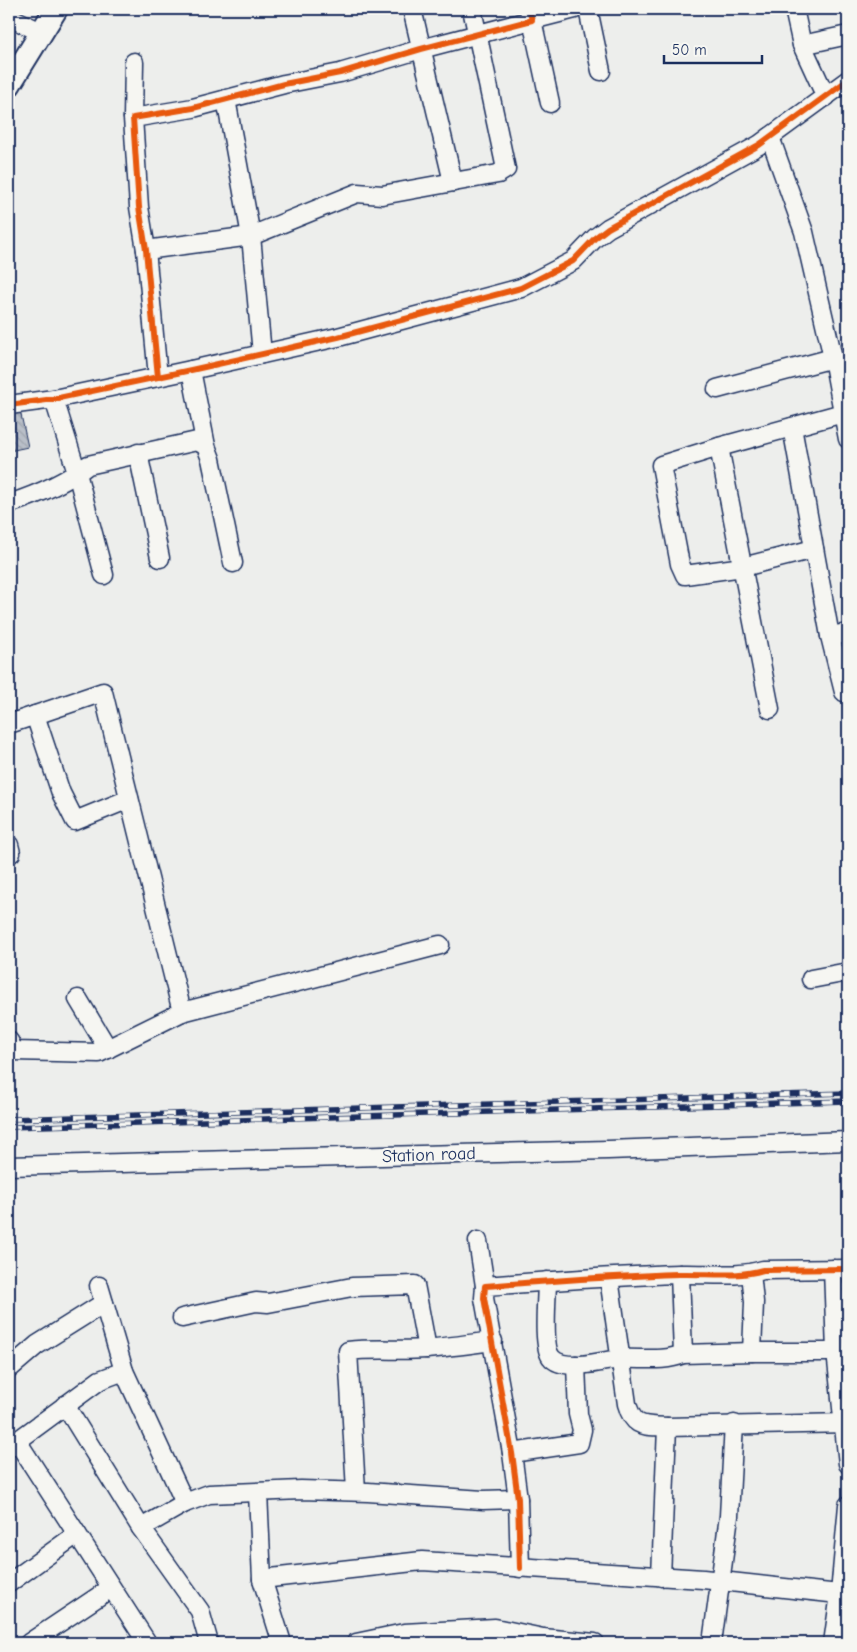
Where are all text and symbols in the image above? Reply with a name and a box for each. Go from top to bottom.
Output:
scale bar [664,32,762,64]
text: 50 m [672,41,707,59]
street label: Station road [382,1143,476,1167]

